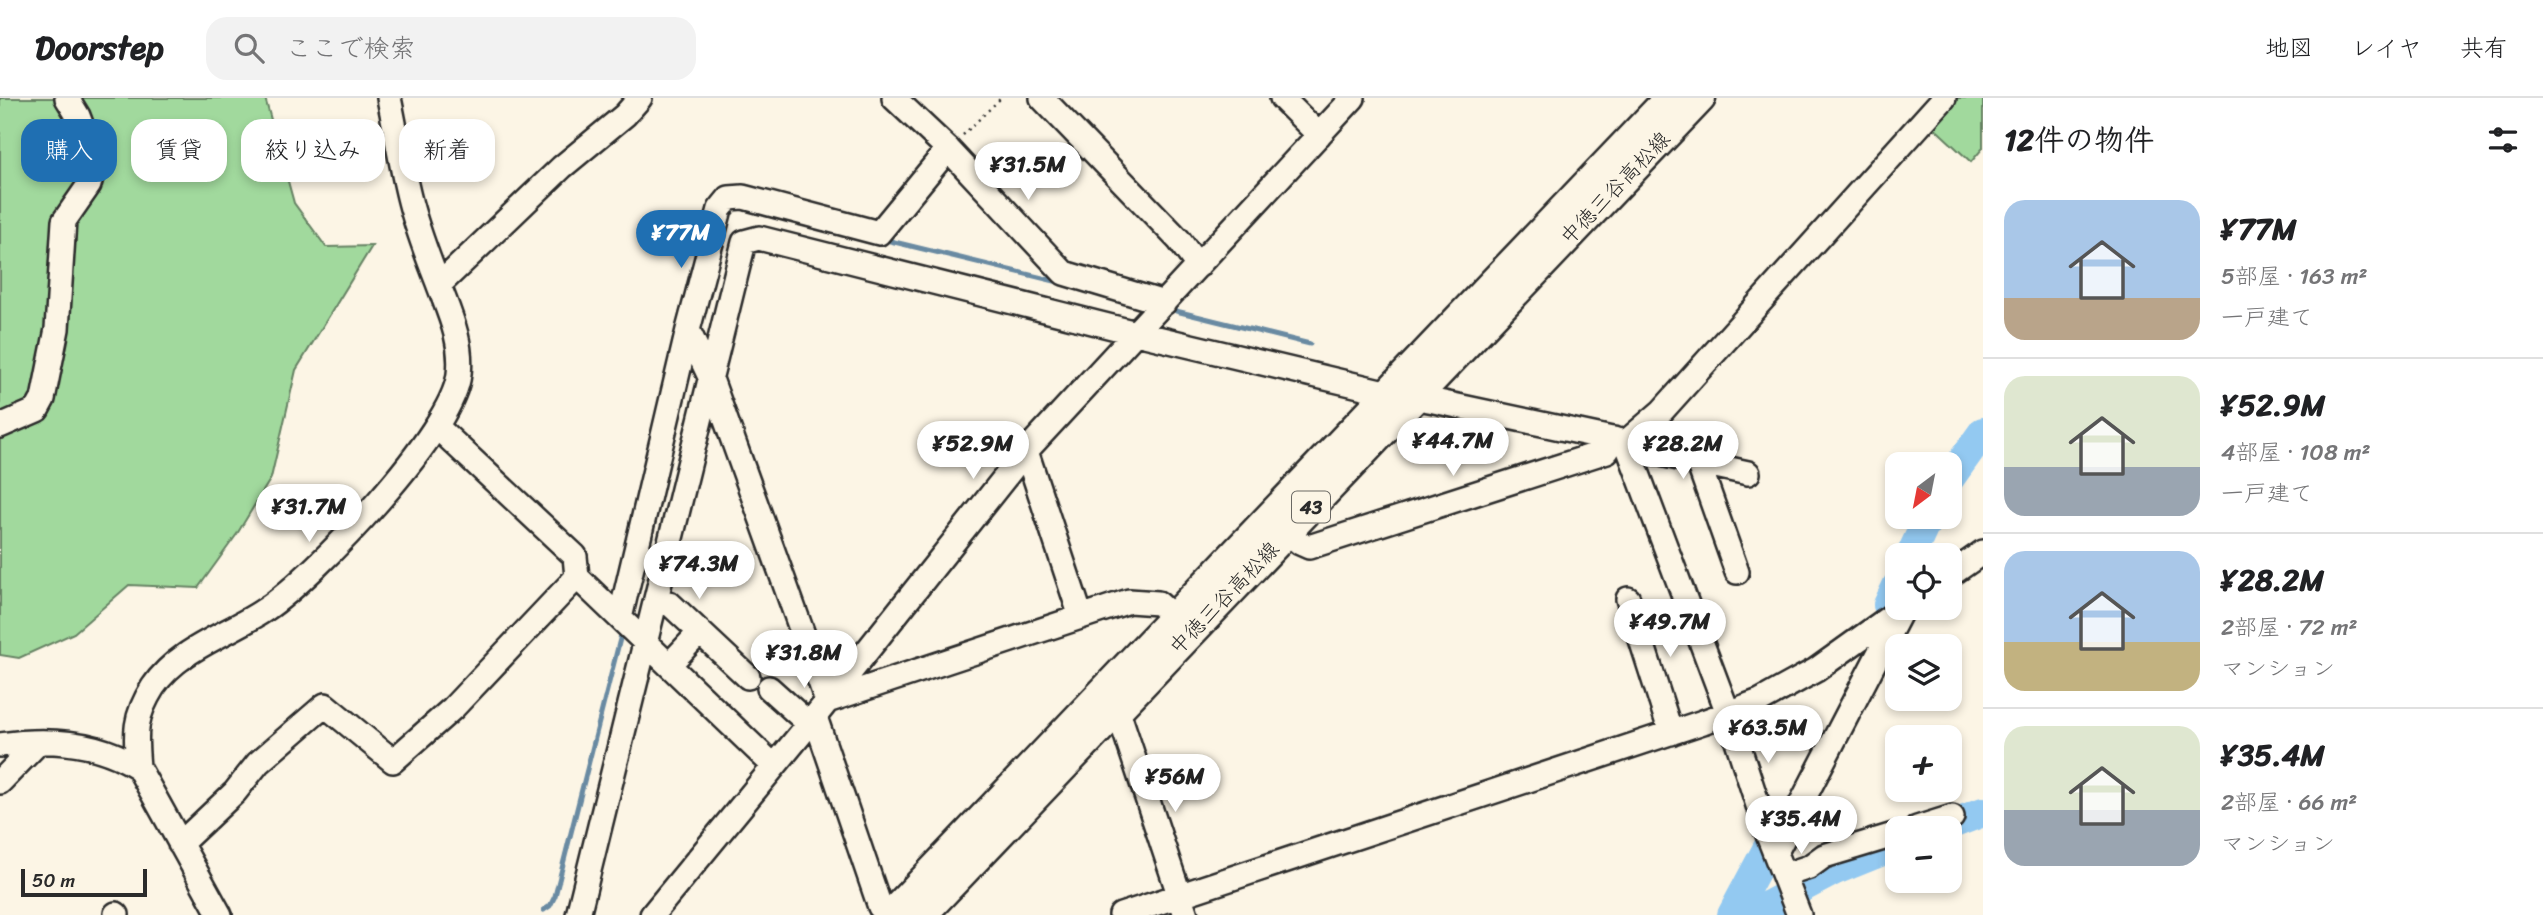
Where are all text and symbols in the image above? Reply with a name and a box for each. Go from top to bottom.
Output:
search box [206,17,696,80]
text: Doorstep [35,19,164,77]
text: ここで検索 [286,25,416,71]
text: 地図 [2265,27,2313,69]
text: レイヤ [2351,27,2422,69]
text: 共有 [2460,27,2508,69]
icon: search [230,29,268,67]
text: 12件の物件 [2004,113,2154,167]
chip: 購入 [21,119,117,182]
chip: 賃貸 [131,119,227,182]
chip: 絞り込み [241,119,385,182]
chip: 新着 [399,119,495,182]
icon: filters [2484,121,2522,159]
street label: 中徳三谷高松線 [1550,122,1680,254]
pin: ¥31.5M [971,142,1085,202]
text: ¥31.5M [990,144,1066,185]
text: ¥77M [2221,202,2296,256]
pin: ¥77M [640,211,722,270]
text: ¥77M [652,212,710,253]
icon: home [2060,228,2144,312]
text: 5部屋 · 163 m² [2221,256,2367,297]
text: 一戸建て [2221,297,2313,338]
text: ¥52.9M [2221,378,2325,432]
icon: home [2060,404,2144,488]
pin: ¥44.7M [1396,418,1510,478]
text: ¥44.7M [1413,420,1493,461]
pin: ¥52.9M [916,422,1030,481]
pin: ¥28.2M [1626,422,1740,481]
text: ¥52.9M [933,423,1013,464]
text: ¥28.2M [1644,423,1722,464]
text: 4部屋 · 108 m² [2221,432,2370,473]
north arrow [1885,452,1962,528]
map controls [1885,452,1962,893]
text: 一戸建て [2221,473,2313,514]
pin: ¥31.7M [252,484,366,544]
text: ¥31.7M [272,486,346,527]
road number: 43 [1292,492,1330,522]
street label: 中徳三谷高松線 [1159,532,1289,664]
pin: ¥74.3M [642,542,756,601]
text: ¥74.3M [660,543,738,584]
button: locate [1885,543,1962,620]
text: ¥28.2M [2221,553,2324,607]
icon: home [2060,579,2144,663]
pin: ¥49.7M [1613,600,1727,659]
text: ¥49.7M [1630,601,1710,642]
text: 2部屋 · 72 m² [2221,607,2357,648]
pin: ¥31.8M [747,630,861,690]
text: ¥31.8M [767,632,841,673]
button: layers [1885,634,1962,711]
text: マンション [2221,648,2335,689]
pin: ¥63.5M [1711,706,1825,765]
text: ¥63.5M [1729,707,1807,748]
button: + [1885,725,1962,802]
text: ¥35.4M [2221,728,2325,782]
pin: ¥56M [1134,754,1216,814]
icon: home [2060,754,2144,838]
text: ¥56M [1146,756,1204,797]
text: 2部屋 · 66 m² [2221,782,2357,823]
pin: ¥35.4M [1744,796,1858,856]
text: ¥35.4M [1761,798,1841,839]
button: − [1885,816,1962,893]
text: マンション [2221,823,2335,864]
text: 50 m [32,864,75,897]
scale bar [21,866,147,898]

